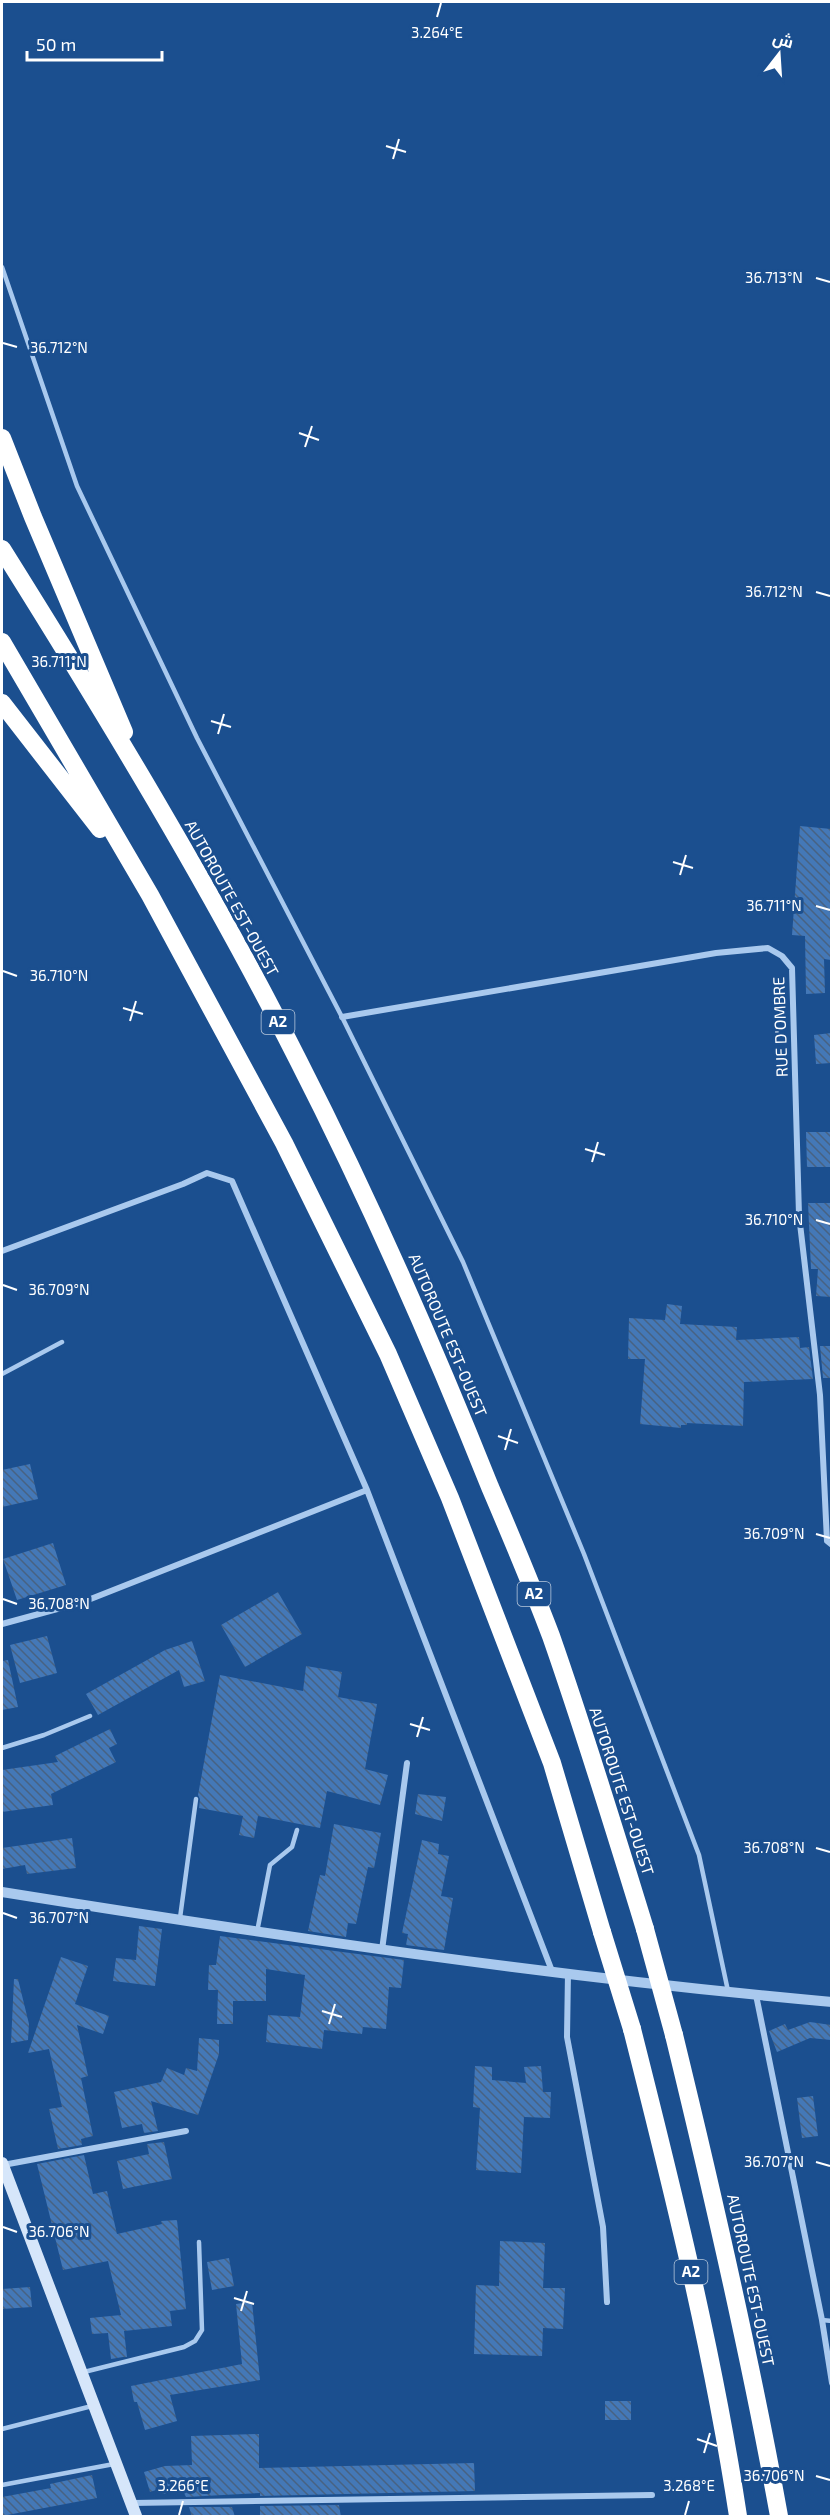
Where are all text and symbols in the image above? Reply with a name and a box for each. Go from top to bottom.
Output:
text: 3.264°E [411,23,463,41]
scale bar [27,24,162,62]
north arrow [749,24,809,84]
text: ش [771,27,796,52]
text: 50 m [36,33,76,55]
text: 36.713°N [745,268,803,286]
text: 36.712°N [30,338,88,356]
text: 36.712°N [745,582,803,600]
text: 36.711°N [31,652,87,670]
street label: AUTOROUTE EST-OUEST [182,816,283,979]
text: 36.711°N [746,896,802,914]
text: 36.710°N [30,966,88,984]
street label: RUE D'OMBRE [768,976,791,1078]
road number: A2 [262,1010,294,1034]
text: 36.710°N [745,1210,803,1228]
street label: AUTOROUTE EST-OUEST [405,1250,491,1419]
text: 36.709°N [28,1280,90,1298]
text: 36.709°N [743,1524,805,1542]
road number: A2 [518,1582,550,1606]
text: 36.708°N [28,1594,90,1612]
street label: AUTOROUTE EST-OUEST [586,1704,659,1877]
text: 36.708°N [743,1838,805,1856]
text: 36.707°N [29,1908,89,1926]
text: 36.707°N [744,2152,804,2170]
street label: AUTOROUTE EST-OUEST [724,2192,779,2368]
text: 36.706°N [28,2222,90,2240]
road number: A2 [674,2260,708,2284]
text: 36.706°N [743,2466,805,2484]
text: 3.266°E [157,2476,209,2494]
text: 3.268°E [663,2476,715,2494]

